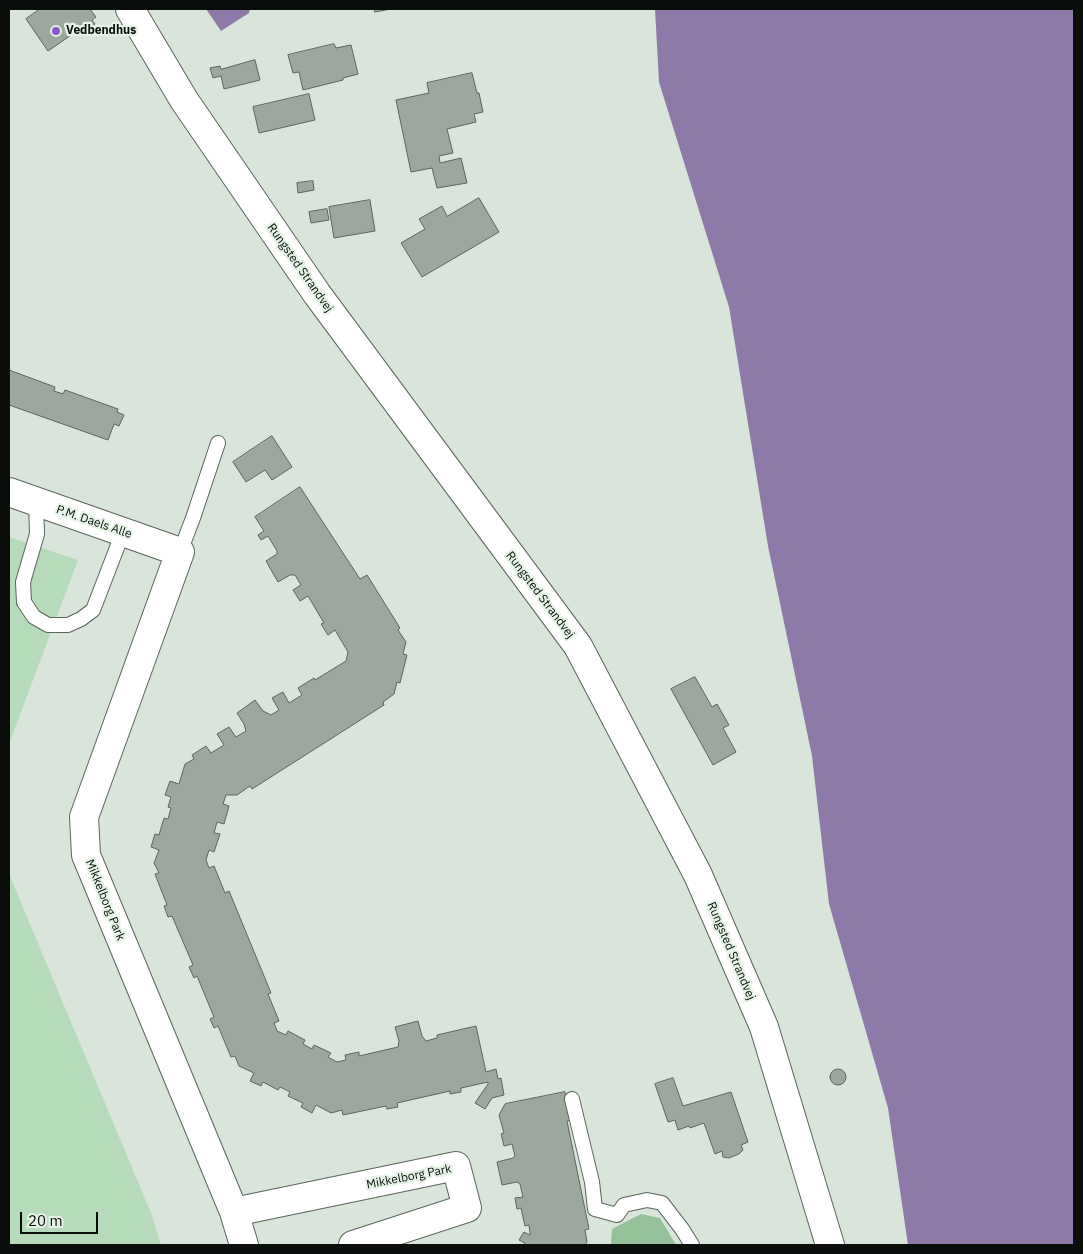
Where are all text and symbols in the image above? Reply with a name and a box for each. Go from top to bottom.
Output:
place label: Vedbendhus [66,24,136,38]
marker: Vedbendhus [50,25,62,37]
street label: Rungsted Strandvej [264,221,336,315]
street label: P.M. Daels Alle [54,502,134,542]
street label: Rungsted Strandvej [503,549,577,641]
street label: Mikkelborg Park [82,857,128,943]
street label: Rungsted Strandvej [704,900,758,1002]
street label: Mikkelborg Park [365,1162,453,1192]
scale bar [22,1202,100,1234]
text: 20 m [28,1211,63,1230]

